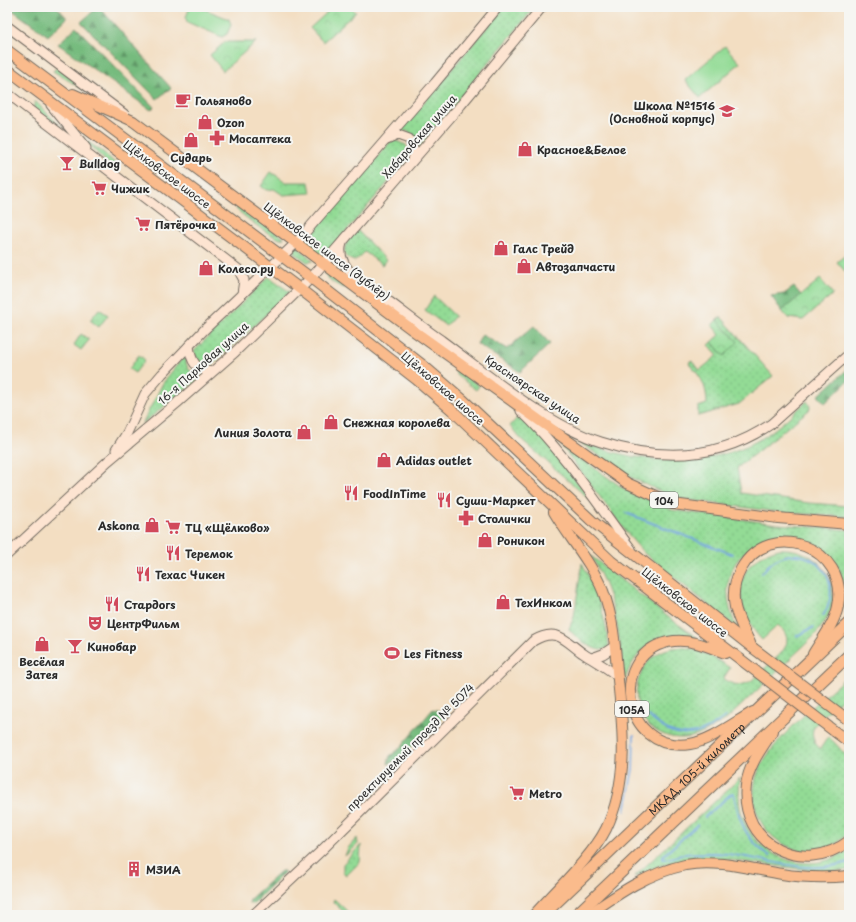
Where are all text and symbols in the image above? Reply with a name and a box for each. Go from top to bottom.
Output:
street label: Хабаровская улица [378,90,460,182]
cafe icon: Гольяново [174,91,192,109]
place label: Гольяново [195,92,252,109]
place label: Школа №1516 (Основной корпус) [609,97,715,127]
school or university icon: Школа №1516 (Основной корпус) [718,102,736,120]
shop icon: Ozon [196,113,214,131]
place label: Ozon [217,114,245,131]
pharmacy icon: Мосаптека [208,129,226,147]
place label: Мосаптека [229,130,292,147]
shop icon: Сударь [182,131,200,149]
street label: Щёлковское шоссе [120,136,214,213]
shop icon: Красное&Белое [516,140,534,158]
place label: Красное&Белое [537,141,627,158]
place label: Сударь [170,149,212,166]
bar icon: Bulldog [58,154,76,172]
place label: Bulldog [79,155,120,172]
supermarket icon: Чижик [90,179,108,197]
place label: Чижик [111,180,150,197]
street label: Щёлковское шоссе (дублёр) [260,198,394,304]
supermarket icon: Пятёрочка [134,215,152,233]
place label: Пятёрочка [155,216,217,233]
shop icon: Галс Трейд [492,239,510,257]
place label: Галс Трейд [513,240,574,257]
shop icon: Автозапчасти [515,257,533,275]
place label: Автозапчасти [536,258,616,275]
shop icon: Колесо.ру [197,259,215,277]
place label: Колесо.ру [218,260,274,277]
street label: 16-я Парковая улица [154,317,252,408]
street label: Щёлковское шоссе [398,347,488,429]
street label: Красноярская улица [482,351,584,427]
shop icon: Снежная королева [322,413,340,431]
place label: Снежная королева [343,414,451,431]
shop icon: Линия Золота [295,423,313,441]
place label: Линия Золота [214,424,293,441]
shop icon: Adidas outlet [375,451,393,469]
place label: Adidas outlet [396,452,472,469]
restaurant icon: FoodInTime [342,484,360,502]
place label: FoodInTime [363,485,426,502]
restaurant icon: Суши-Маркет [435,491,453,509]
place label: Суши-Маркет [456,492,536,509]
road number: 104 [650,492,678,508]
pharmacy icon: Столички [457,509,475,527]
place label: Столички [478,510,531,527]
shop icon: Askona [143,516,161,534]
place label: Askona [97,517,141,534]
supermarket icon: ТЦ «Щёлково» [164,518,182,536]
place label: ТЦ «Щёлково» [185,519,270,536]
shop icon: Роникон [476,531,494,549]
place label: Роникон [497,532,545,549]
restaurant icon: Теремок [164,544,182,562]
place label: Теремок [185,545,234,562]
street label: Щёлковское шоссе [638,563,732,641]
restaurant icon: Техас Чикен [134,565,152,583]
place label: Техас Чикен [155,566,225,583]
shop icon: ТехИнком [494,593,512,611]
place label: ТехИнком [515,594,572,611]
restaurant icon: Стардогs [103,595,121,613]
place label: Стардогs [124,596,176,613]
theatre icon: ЦентрФильм [86,614,104,632]
place label: ЦентрФильм [107,615,180,632]
shop icon: Весёлая Затея [33,635,51,653]
bar icon: Кинобар [66,637,84,655]
place label: Кинобар [87,638,136,655]
sports icon: Les Fitness [383,644,401,662]
place label: Les Fitness [404,645,463,662]
place label: Весёлая Затея [19,653,65,683]
street label: проектируемый проезд № 5074 [342,679,478,815]
road number: 105A [615,701,649,717]
street label: МКАД, 105-й километр [644,718,749,819]
supermarket icon: Metro [508,784,526,802]
place label: Metro [529,785,562,802]
building icon: МЗИА [125,860,143,878]
place label: МЗИА [146,861,181,878]

